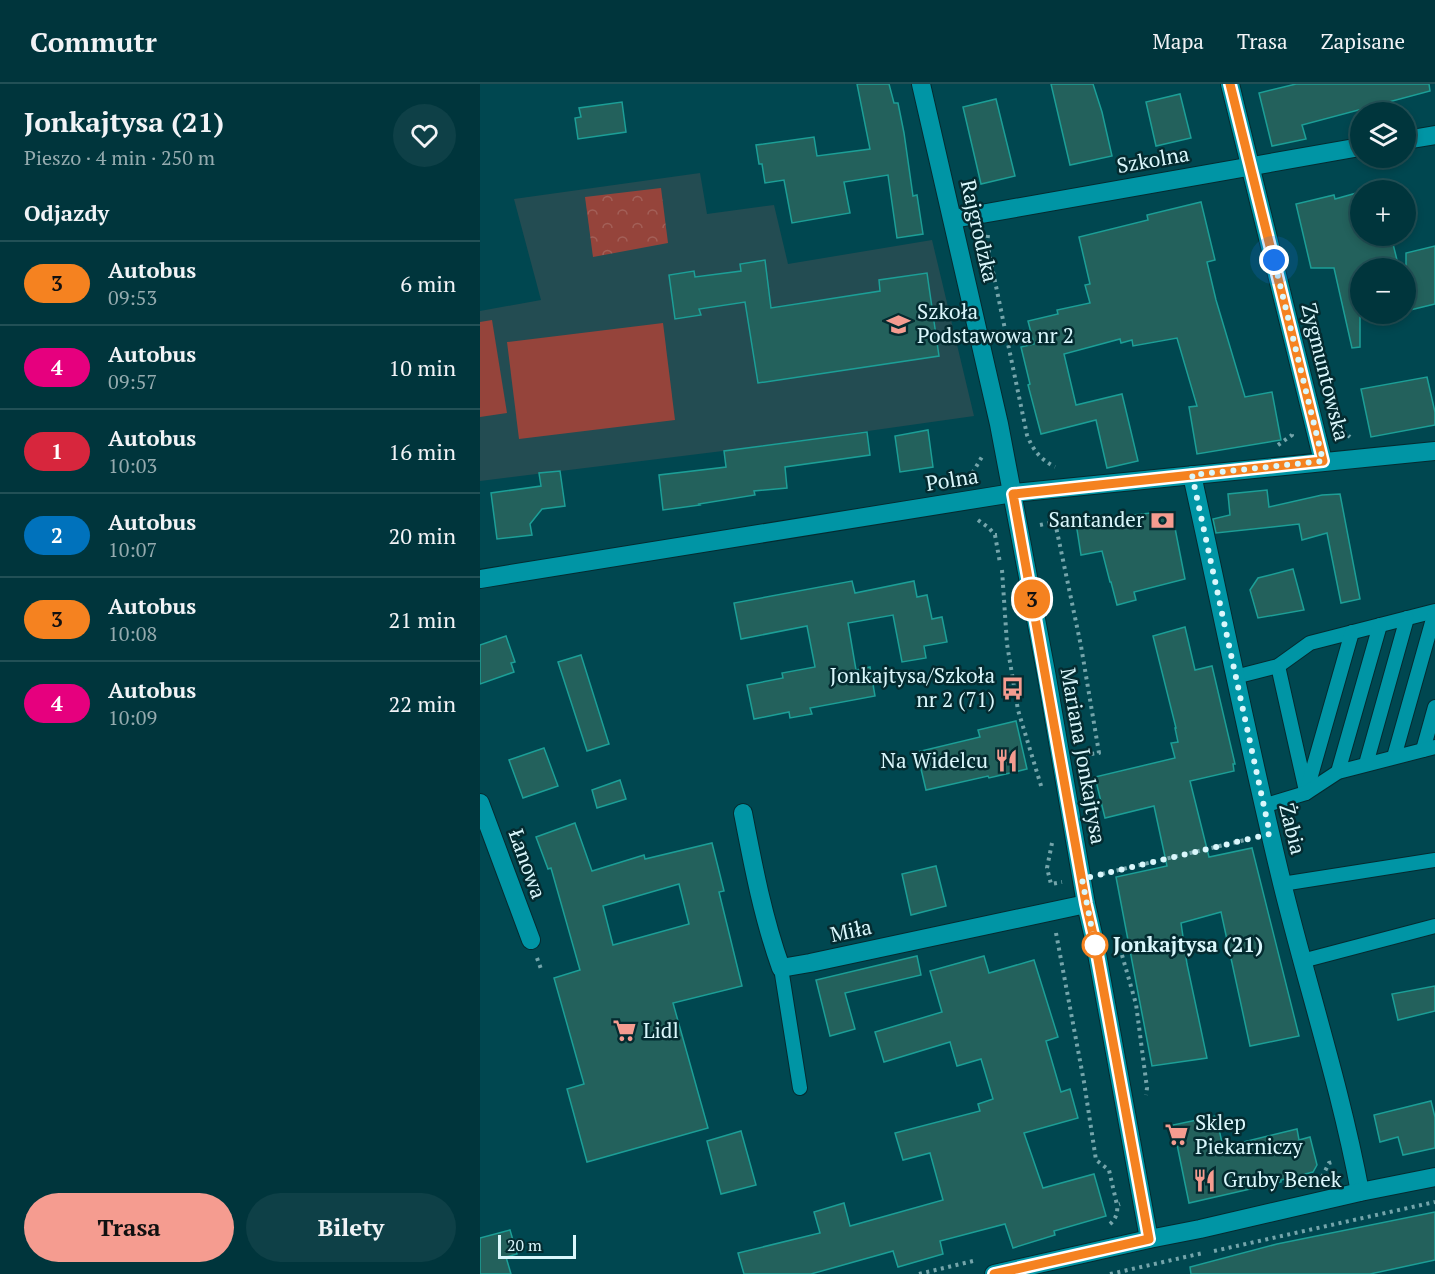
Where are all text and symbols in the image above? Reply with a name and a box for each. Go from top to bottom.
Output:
text: Commutr [30,23,157,60]
text: Mapa [1153,27,1204,55]
text: Trasa [1237,27,1288,55]
text: Zapisane [1321,27,1405,55]
map controls [1350,102,1416,324]
button: layers [1350,102,1416,168]
text: Jonkajtysa (21) [24,103,224,140]
button: heart [393,104,456,167]
street label: Szkolna [1114,139,1192,179]
text: Pieszo · 4 min · 250 m [24,144,215,171]
street label: Rajgrodzka [955,177,1005,285]
button: + [1350,180,1416,246]
text: Odjazdy [24,198,109,227]
your location [1259,245,1289,275]
text: Autobus [108,255,196,284]
button: − [1350,258,1416,324]
text: 3 [51,269,63,297]
text: 6 min [400,269,456,298]
text: 09:53 [108,284,157,311]
place label: Szkoła Podstawowa nr 2 [917,297,1074,349]
street label: Zygmuntowska [1295,300,1357,444]
school or university icon: Szkoła Podstawowa nr 2 [886,311,912,337]
text: Autobus [108,339,196,368]
text: 4 [51,353,63,381]
text: 10 min [389,353,456,382]
text: 09:57 [108,368,157,395]
text: Autobus [108,423,196,452]
text: 1 [51,437,63,465]
text: 16 min [389,437,456,466]
text: 10:03 [108,452,157,479]
street label: Polna [924,461,981,497]
place label: Santander [1049,505,1144,533]
text: Autobus [108,507,196,536]
bank icon: Santander [1149,507,1175,533]
text: 2 [51,521,63,549]
text: 20 min [389,521,456,550]
text: 10:07 [108,536,157,563]
line badge: 3 [1012,580,1052,618]
text: 3 [1026,585,1038,613]
text: Autobus [108,591,196,620]
text: 3 [51,605,63,633]
text: 21 min [389,605,456,634]
text: 10:08 [108,620,157,647]
place label: Jonkajtysa/Szkoła nr 2 (71) [830,661,995,713]
street label: Mariana Jonkajtysa [1055,665,1113,847]
text: Autobus [108,675,196,704]
bus stop icon: Jonkajtysa/Szkoła nr 2 (71) [1000,675,1026,701]
text: 4 [51,689,63,717]
text: 22 min [389,689,456,718]
text: 10:09 [108,704,157,731]
place label: Na Widelcu [881,746,988,774]
restaurant icon: Na Widelcu [993,748,1019,774]
street label: Żabia [1273,800,1313,858]
street label: Łanowa [502,825,554,903]
street label: Miła [827,912,875,948]
place label: Jonkajtysa (21) [1113,930,1263,958]
marker: Jonkajtysa (21) [1082,932,1108,958]
place label: Lidl [643,1016,679,1044]
supermarket icon: Lidl [612,1018,638,1044]
place label: Sklep Piekarniczy [1195,1108,1303,1160]
supermarket icon: Sklep Piekarniczy [1164,1122,1190,1148]
place label: Gruby Benek [1223,1165,1342,1193]
restaurant icon: Gruby Benek [1192,1167,1218,1193]
button: Trasa [24,1193,234,1262]
button: Bilety [246,1193,456,1262]
scale bar [498,1232,576,1260]
text: 20 m [507,1234,542,1256]

